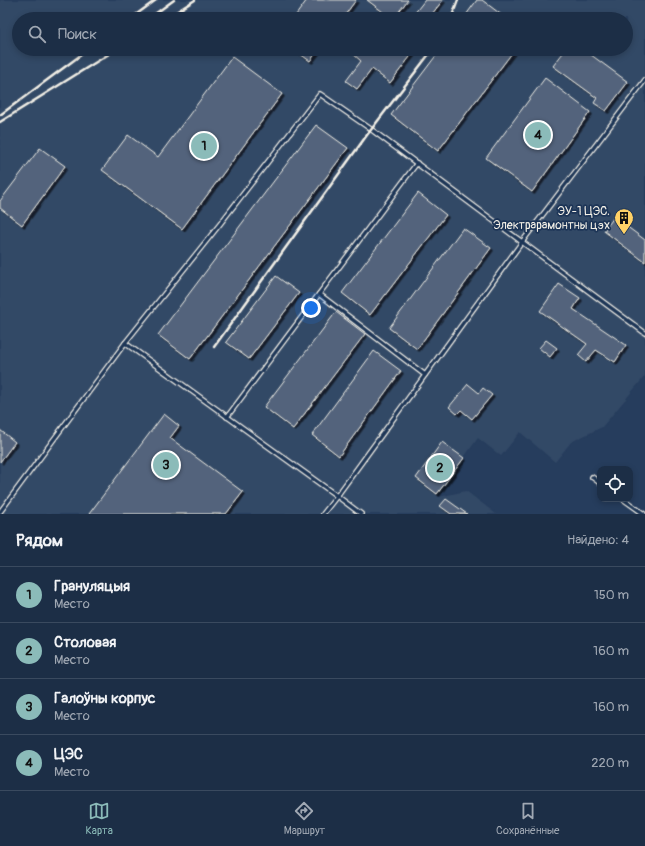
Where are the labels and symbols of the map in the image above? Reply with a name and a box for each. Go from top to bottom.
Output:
pin: 4 [525,120,551,150]
pin: 1 [191,131,217,161]
place label: ЭУ-1 ЦЭС. Электрарамонтны цэх [493,204,610,233]
building icon: ЭУ-1 ЦЭС. Электрарамонтны цэх [613,207,635,235]
your location [301,298,321,318]
pin: 3 [153,450,179,480]
pin: 2 [427,453,453,483]

